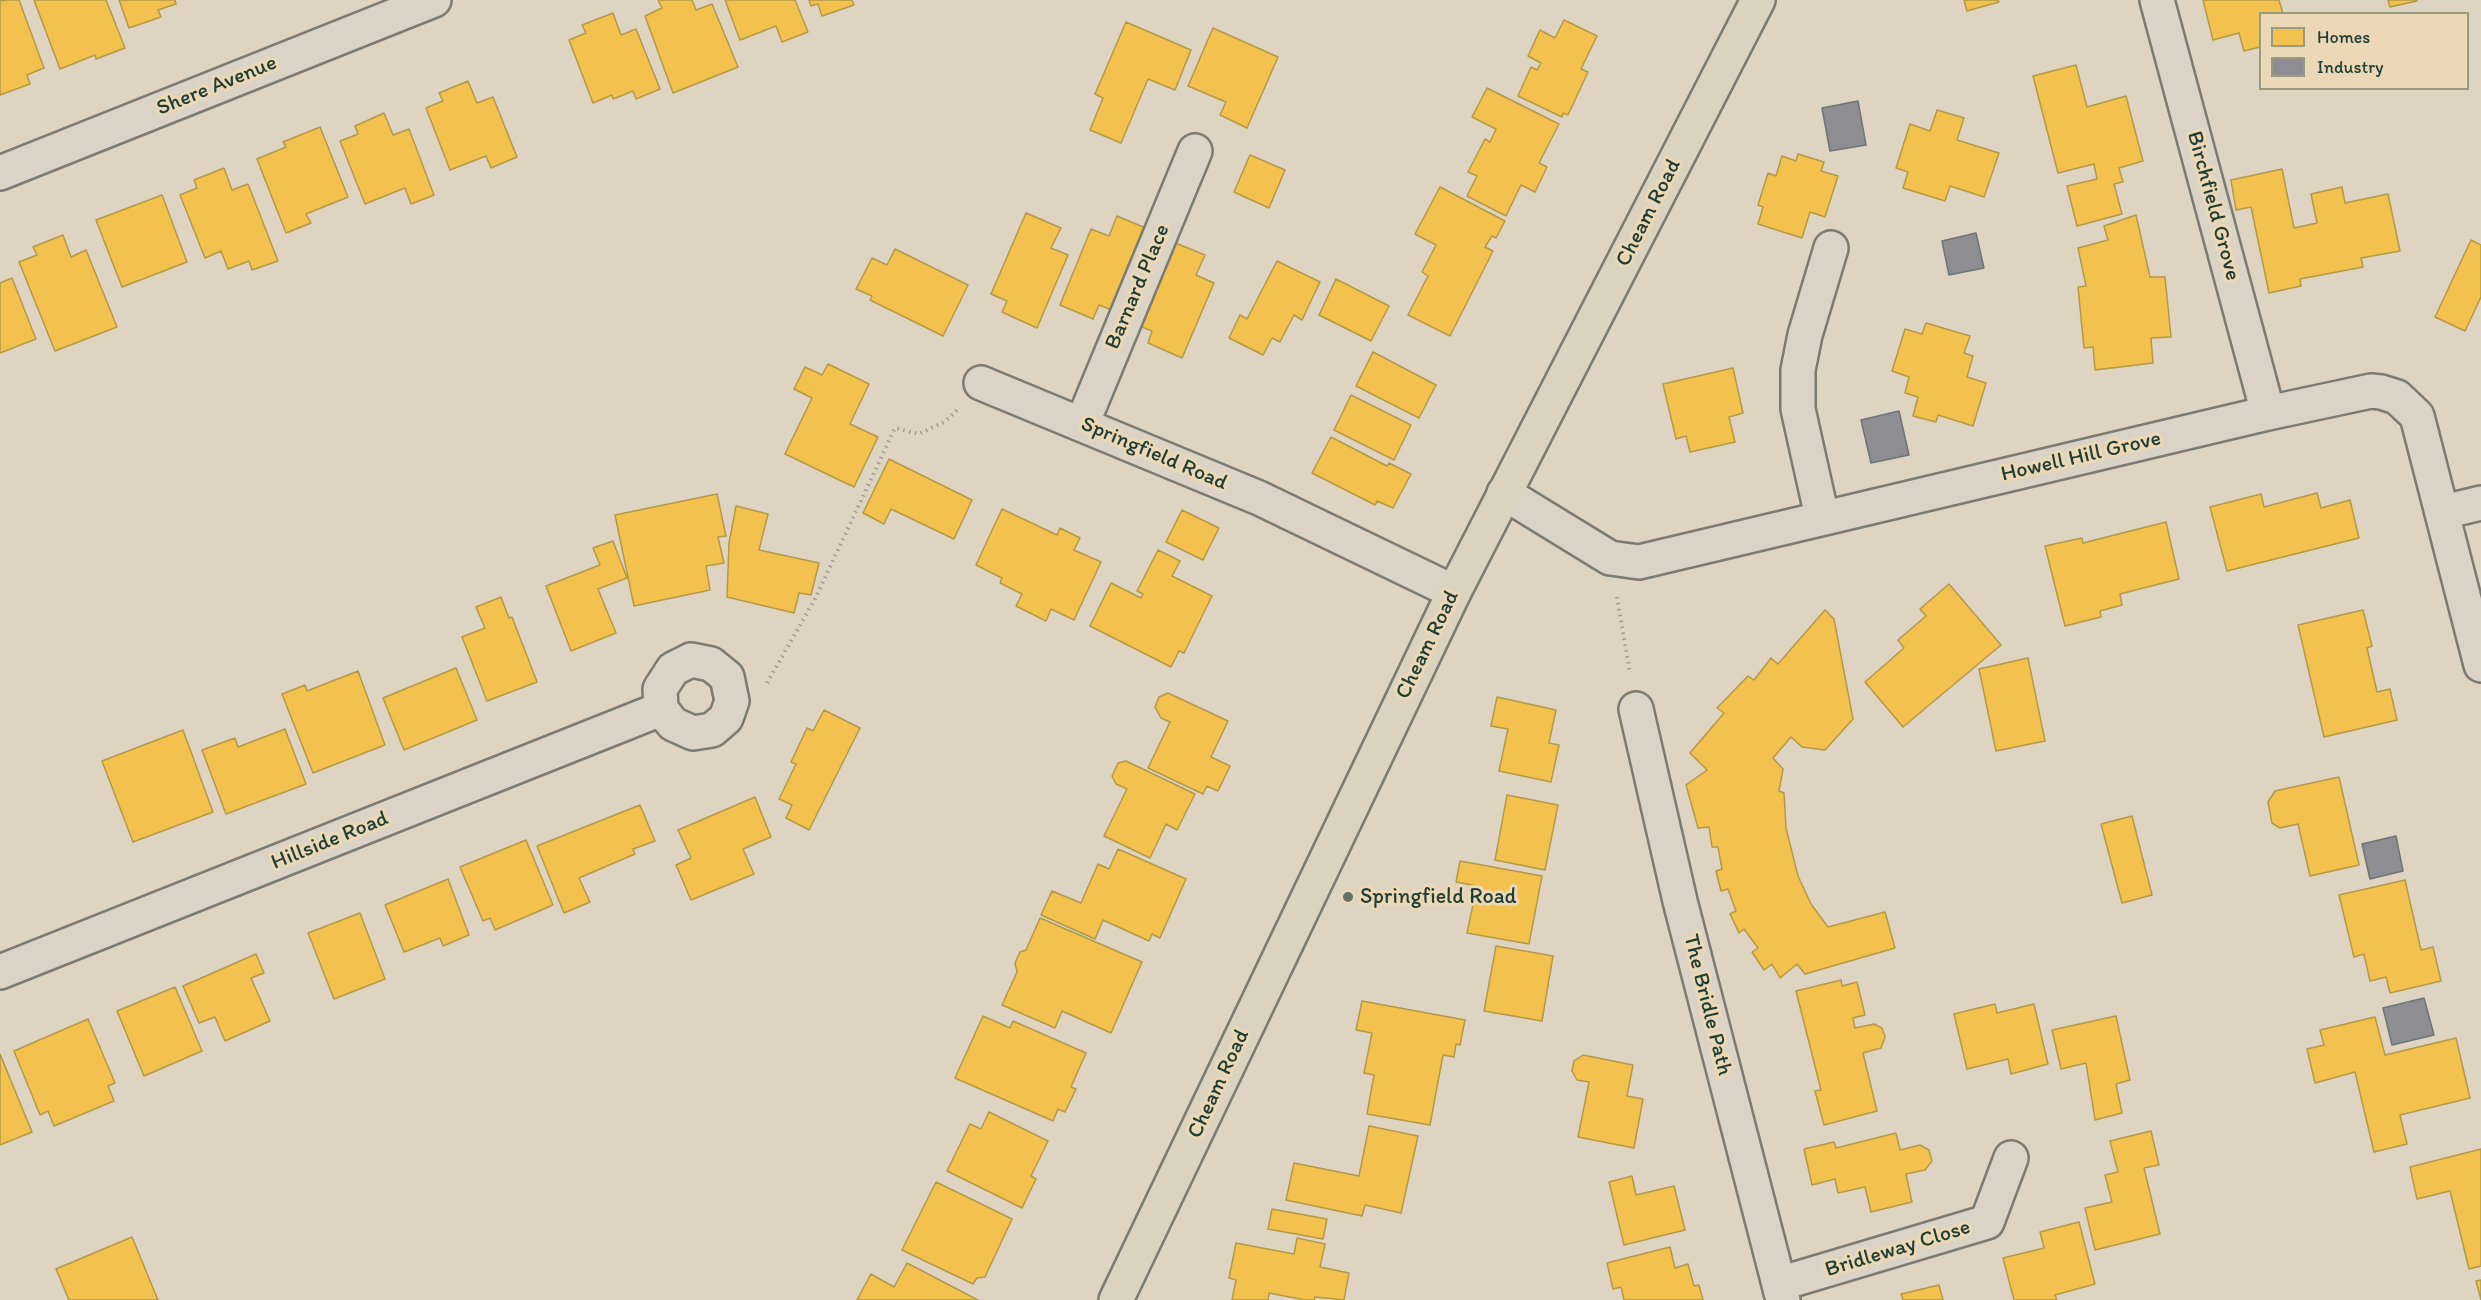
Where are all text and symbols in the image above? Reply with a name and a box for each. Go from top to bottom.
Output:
legend [2259,12,2469,90]
text: Homes [2317,26,2370,48]
street label: Shere Avenue [153,50,281,122]
text: Industry [2317,56,2384,78]
street label: Birchfield Grove [2180,128,2246,284]
street label: Cheam Road [1611,155,1687,271]
street label: Barnard Place [1100,220,1176,354]
street label: Springfield Road [1077,411,1231,497]
street label: Howell Hill Grove [1998,426,2164,488]
street label: Cheam Road [1390,586,1466,704]
street label: Hillside Road [268,806,392,876]
place label: Springfield Road [1360,884,1517,910]
marker: Springfield Road [1341,890,1355,904]
street label: The Bridle Path [1677,932,1737,1078]
street label: Cheam Road [1182,1025,1256,1143]
street label: Bridleway Close [1822,1214,1974,1284]

